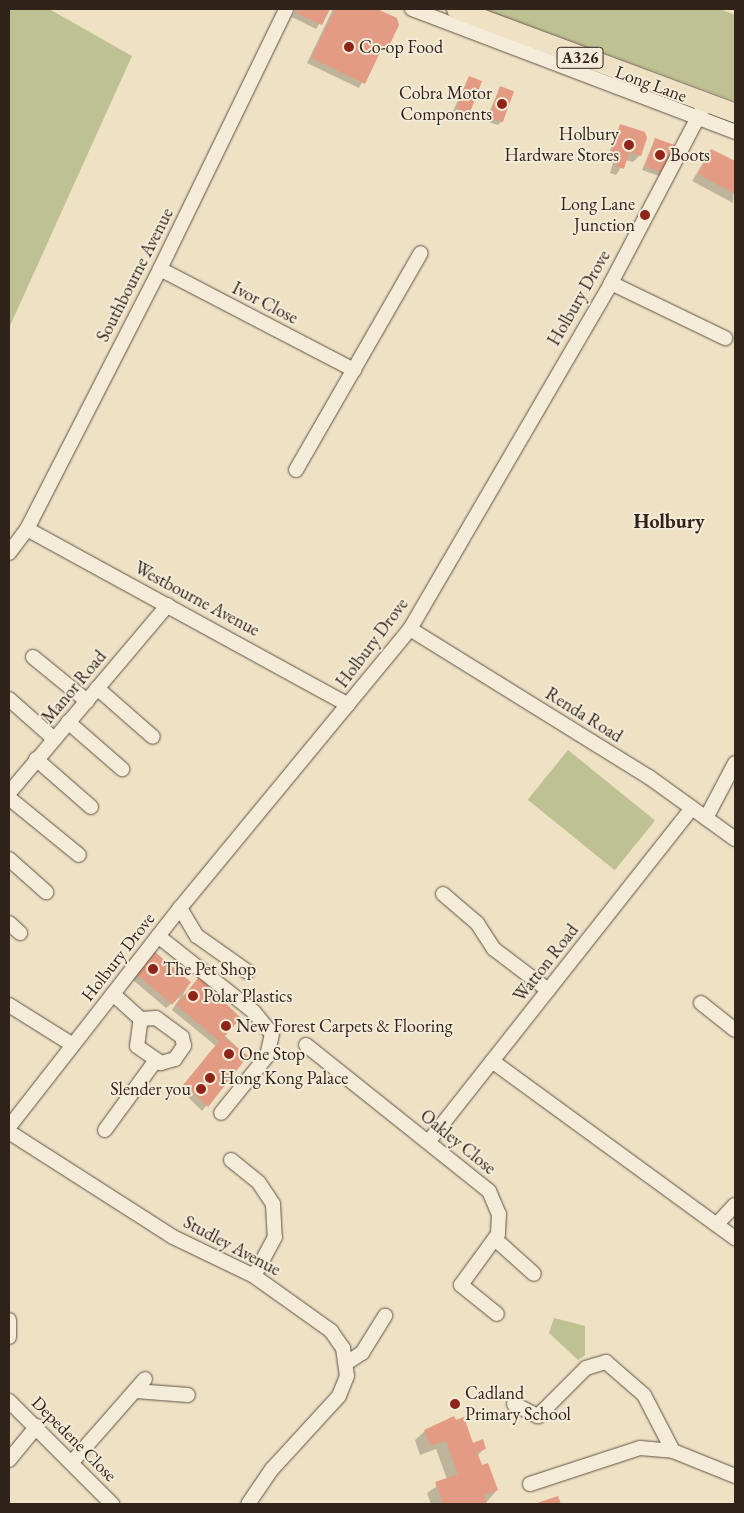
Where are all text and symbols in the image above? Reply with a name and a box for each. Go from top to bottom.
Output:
place label: Co-op Food [359,36,443,58]
marker: Co-op Food [343,41,355,53]
road number: A326 [556,44,604,72]
street label: Long Lane [612,61,690,107]
place label: Cobra Motor Components [399,83,492,126]
marker: Cobra Motor Components [496,98,508,110]
place label: Holbury Hardware Stores [504,124,619,166]
marker: Holbury Hardware Stores [623,139,635,151]
place label: Boots [670,144,710,166]
marker: Boots [654,149,666,161]
place label: Long Lane Junction [560,194,635,236]
street label: Southbourne Avenue [92,205,178,345]
marker: Long Lane Junction [639,209,651,221]
street label: Holbury Drove [543,246,615,350]
street label: Ivor Close [229,277,301,329]
district label: Holbury [633,509,705,533]
street label: Westbourne Avenue [131,557,263,641]
street label: Holbury Drove [331,594,413,692]
street label: Manor Road [37,646,111,728]
street label: Renda Road [541,683,627,747]
street label: Holbury Drove [77,908,159,1006]
street label: Watton Road [509,920,583,1006]
place label: The Pet Shop [163,958,256,980]
marker: The Pet Shop [147,963,159,975]
place label: Polar Plastics [203,985,292,1007]
marker: Polar Plastics [187,990,199,1002]
place label: New Forest Carpets & Flooring [236,1015,453,1037]
marker: New Forest Carpets & Flooring [220,1020,232,1032]
place label: One Stop [239,1043,305,1065]
marker: One Stop [223,1048,235,1060]
place label: Hong Kong Palace [220,1067,348,1089]
marker: Hong Kong Palace [204,1072,216,1084]
place label: Slender you [110,1078,191,1100]
marker: Slender you [195,1083,207,1095]
street label: Oakley Close [416,1105,500,1179]
street label: Studley Avenue [180,1211,284,1281]
place label: Cadland Primary School [465,1383,571,1426]
street label: Depedene Close [27,1392,121,1486]
marker: Cadland Primary School [449,1398,461,1410]

